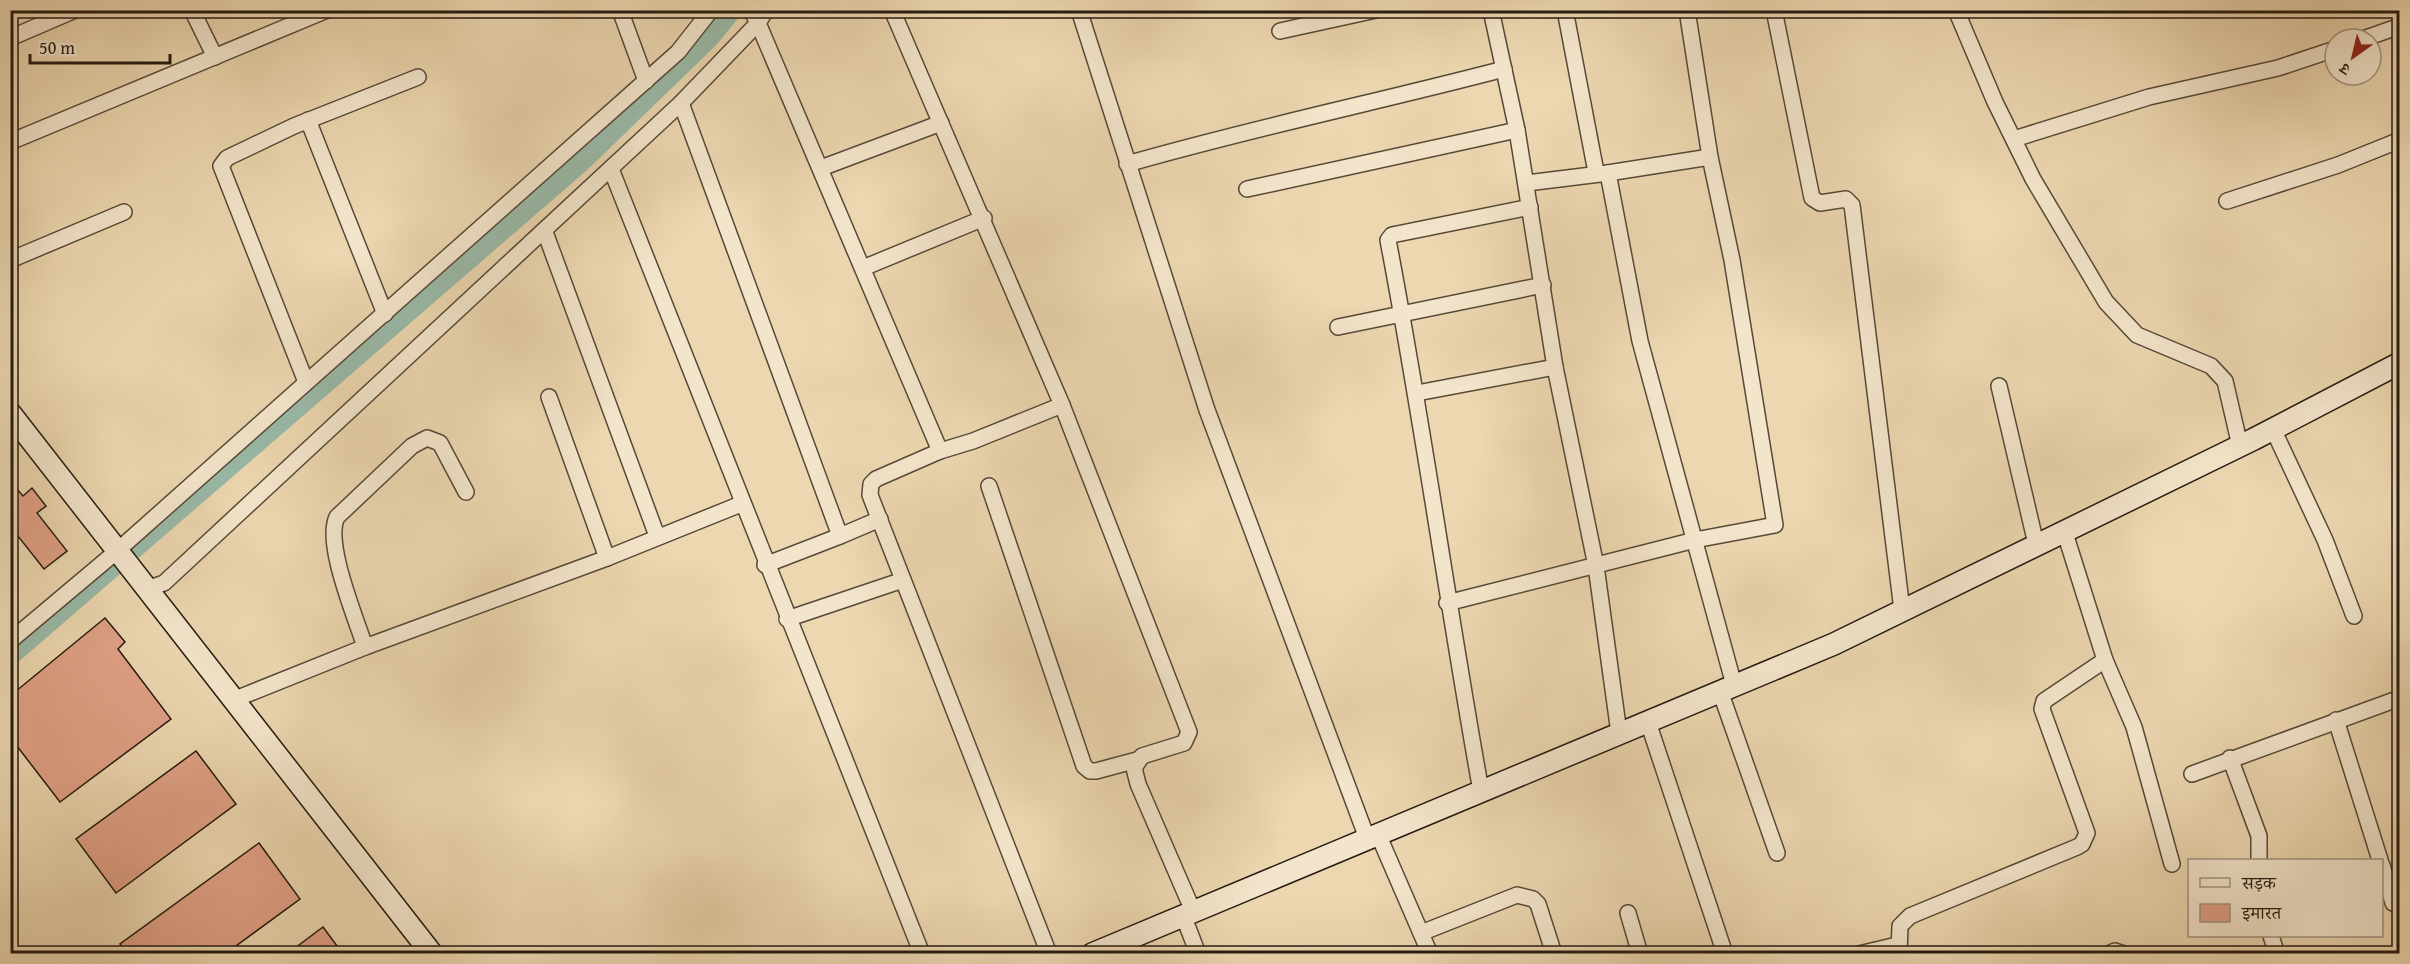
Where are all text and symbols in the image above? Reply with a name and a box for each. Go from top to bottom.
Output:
scale bar [30,27,170,65]
north arrow [2323,27,2383,87]
text: 50 m [39,34,75,61]
text: उ [2333,56,2356,82]
legend [2188,859,2383,937]
text: सड़क [2241,869,2277,896]
text: इमारत [2241,899,2282,926]

